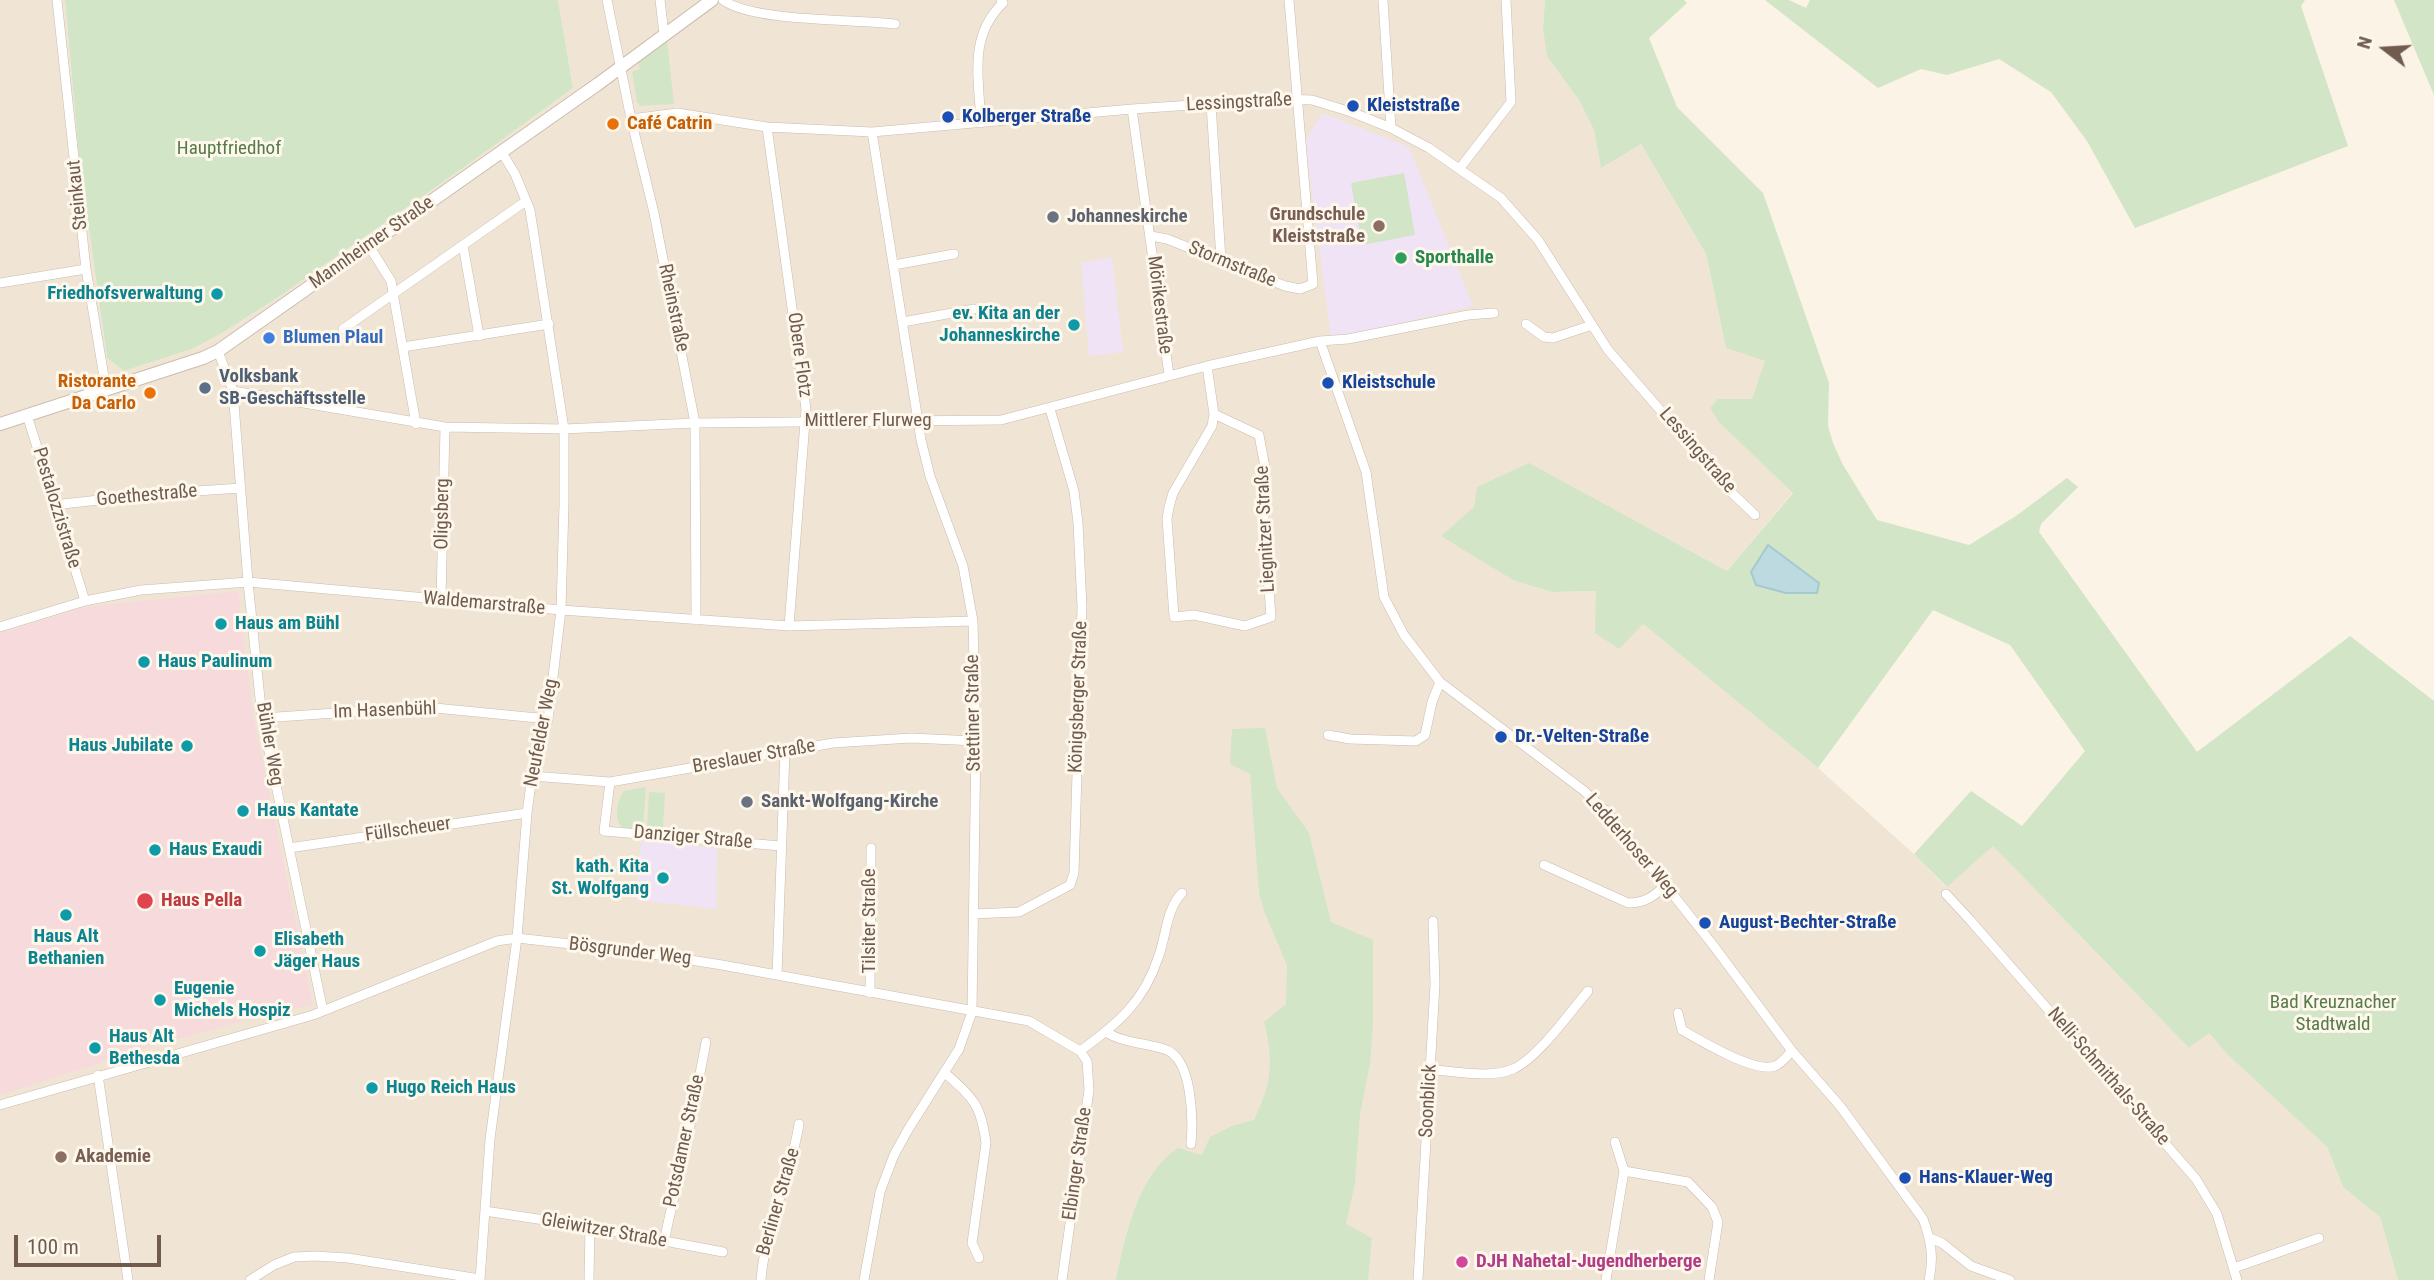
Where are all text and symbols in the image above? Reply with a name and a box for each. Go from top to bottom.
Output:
north arrow [2350,14,2420,84]
text: N [2352,34,2377,52]
street label: Lessingstraße [1186,89,1292,117]
place label: Kleiststraße [1367,95,1460,117]
marker: Kleiststraße [1345,98,1361,114]
place label: Kolberger Straße [962,106,1091,128]
marker: Kolberger Straße [940,109,956,125]
place label: Café Catrin [627,113,712,135]
marker: Café Catrin [605,116,621,132]
park label: Hauptfriedhof [177,138,281,160]
street label: Steinkaut [63,159,93,231]
street label: Mannheimer Straße [305,192,439,294]
place label: Grundschule Kleiststraße [1270,204,1365,248]
place label: Johanneskirche [1067,206,1188,228]
marker: Johanneskirche [1045,209,1061,225]
marker: Grundschule Kleiststraße [1371,218,1387,234]
street label: Stormstraße [1185,237,1279,293]
place label: Sporthalle [1415,247,1494,269]
marker: Sporthalle [1393,250,1409,266]
street label: Mörikestraße [1142,255,1176,355]
street label: Rheinstraße [653,262,693,354]
place label: Friedhofsverwaltung [47,283,203,305]
marker: Friedhofsverwaltung [209,286,225,302]
place label: ev. Kita an der Johanneskirche [939,303,1060,347]
street label: Obere Flotz [782,311,816,399]
marker: ev. Kita an der Johanneskirche [1066,317,1082,333]
place label: Blumen Plaul [283,327,383,349]
marker: Blumen Plaul [261,330,277,346]
place label: Volksbank SB-Geschäftsstelle [219,366,366,410]
place label: Ristorante Da Carlo [58,371,136,415]
place label: Kleistschule [1342,372,1436,394]
marker: Kleistschule [1320,375,1336,391]
marker: Volksbank SB-Geschäftsstelle [197,380,213,396]
marker: Ristorante Da Carlo [142,385,158,401]
street label: Lessingstraße [1654,404,1740,498]
street label: Mittlerer Flurweg [804,410,932,432]
street label: Pestalozzistraße [27,445,85,571]
street label: Liegnitzer Straße [1251,465,1281,593]
street label: Oligsberg [431,478,455,550]
street label: Goethestraße [96,480,198,512]
street label: Waldemarstraße [422,587,546,621]
place label: Haus am Bühl [235,613,340,635]
marker: Haus am Bühl [213,616,229,632]
street label: Königsberger Straße [1065,620,1093,774]
place label: Haus Paulinum [158,651,272,673]
marker: Haus Paulinum [136,654,152,670]
street label: Stettiner Straße [962,654,986,772]
street label: Neufelder Weg [520,677,564,789]
street label: Im Hasenbühl [333,698,437,724]
street label: Bühler Weg [250,700,288,788]
place label: Dr.-Velten-Straße [1515,726,1649,748]
marker: Dr.-Velten-Straße [1493,729,1509,745]
place label: Haus Jubilate [69,735,173,757]
street label: Breslauer Straße [691,735,817,779]
marker: Haus Jubilate [179,738,195,754]
street label: Ledderhoser Weg [1580,789,1682,903]
place label: Sankt-Wolfgang-Kirche [761,791,938,813]
marker: Sankt-Wolfgang-Kirche [739,794,755,810]
place label: Haus Kantate [257,800,358,822]
marker: Haus Kantate [235,803,251,819]
street label: Füllscheuer [364,813,452,847]
street label: Danziger Straße [633,821,753,855]
place label: Haus Exaudi [169,839,262,861]
marker: Haus Exaudi [147,842,163,858]
place label: kath. Kita St. Wolfgang [551,856,649,900]
street label: Tilsiter Straße [859,868,881,974]
marker: kath. Kita St. Wolfgang [655,870,671,886]
place label: Haus Pella [161,890,242,912]
marker: Haus Pella [135,891,155,911]
marker: Haus Alt Bethanien [58,907,74,923]
place label: August-Bechter-Straße [1719,912,1896,934]
marker: August-Bechter-Straße [1697,915,1713,931]
place label: Haus Alt Bethanien [28,926,104,970]
place label: Elisabeth Jäger Haus [274,929,360,973]
street label: Bösgrunder Weg [568,933,692,971]
marker: Elisabeth Jäger Haus [252,943,268,959]
place label: Eugenie Michels Hospiz [174,978,291,1022]
marker: Eugenie Michels Hospiz [152,992,168,1008]
park label: Bad Kreuznacher Stadtwald [2270,992,2396,1036]
street label: Nelli-Schmithals-Straße [2042,1003,2174,1151]
place label: Haus Alt Bethesda [109,1026,180,1070]
marker: Haus Alt Bethesda [87,1040,103,1056]
street label: Soonblick [1416,1064,1442,1138]
street label: Potsdamer Straße [660,1073,710,1209]
place label: Hugo Reich Haus [386,1077,516,1099]
marker: Hugo Reich Haus [364,1080,380,1096]
street label: Elbinger Straße [1059,1106,1097,1222]
place label: Akademie [75,1146,151,1168]
street label: Berliner Straße [753,1146,805,1258]
marker: Akademie [53,1149,69,1165]
place label: Hans-Klauer-Weg [1919,1167,2053,1189]
marker: Hans-Klauer-Weg [1897,1170,1913,1186]
street label: Gleiwitzer Straße [539,1209,669,1253]
scale bar [18,1220,164,1264]
text: 100 m [27,1235,79,1259]
place label: DJH Nahetal-Jugendherberge [1476,1251,1702,1273]
marker: DJH Nahetal-Jugendherberge [1454,1254,1470,1270]

